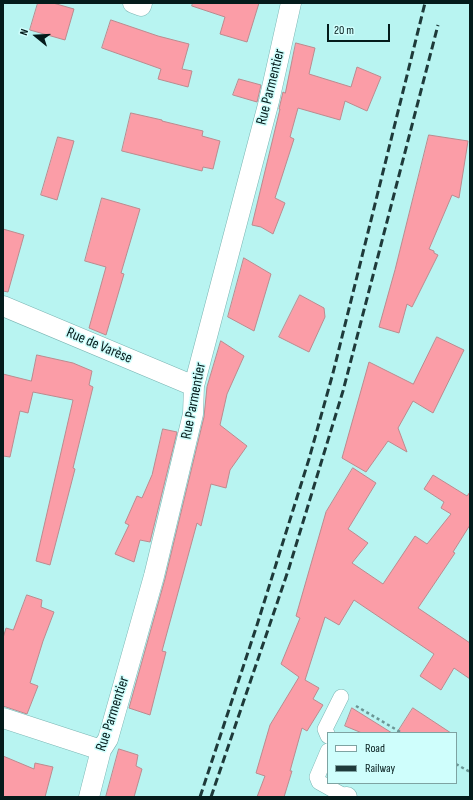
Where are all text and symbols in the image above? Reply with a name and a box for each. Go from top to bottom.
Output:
north arrow [16,16,56,56]
scale bar [329,16,392,42]
text: 20 m [334,23,354,38]
text: N [17,27,31,37]
street label: Rue Parmentier [253,47,289,127]
street label: Rue de Varèse [63,324,135,368]
street label: Rue Parmentier [178,361,210,441]
street label: Rue Parmentier [92,674,134,754]
legend [327,732,457,784]
text: Road [365,741,385,756]
text: Railway [365,761,395,776]

